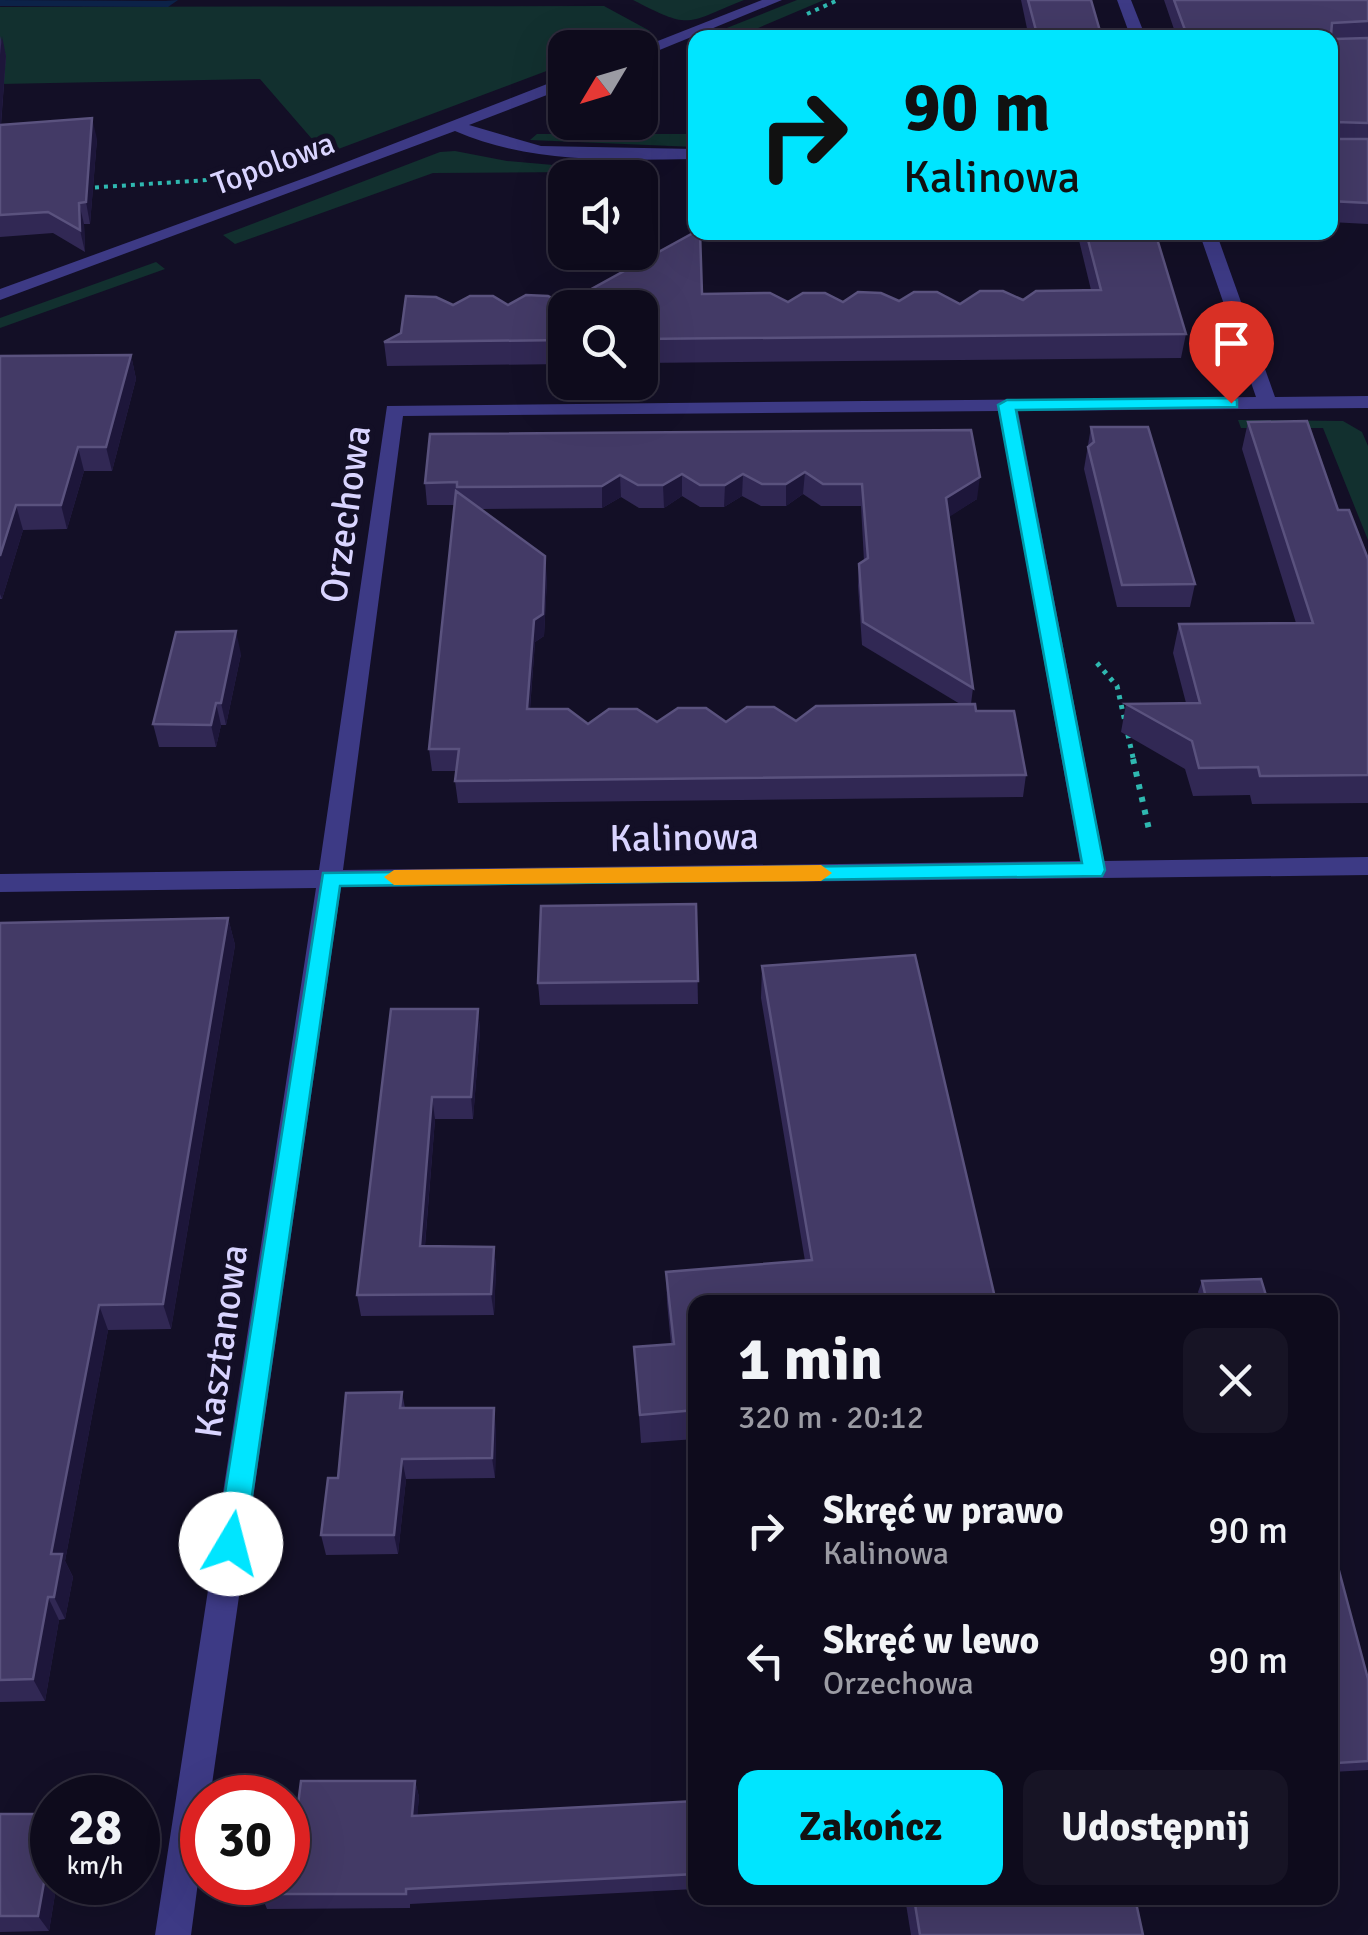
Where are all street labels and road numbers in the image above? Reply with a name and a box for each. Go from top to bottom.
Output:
street label: Topolowa [206,123,340,204]
street label: Orzechowa [310,422,381,606]
street label: Kalinowa [609,813,759,862]
street label: Kasztanowa [185,1241,258,1441]

